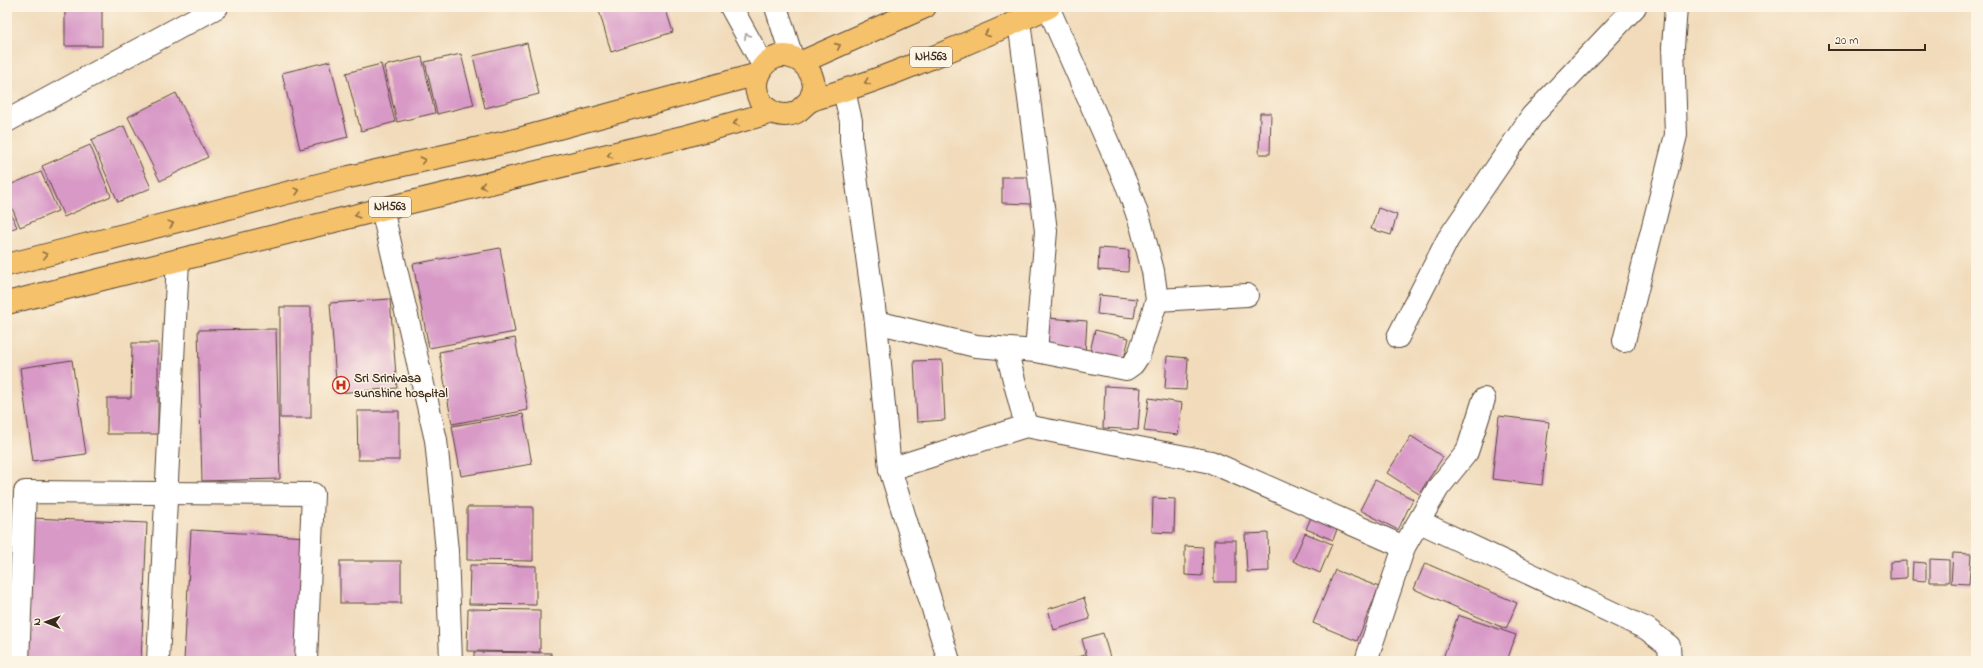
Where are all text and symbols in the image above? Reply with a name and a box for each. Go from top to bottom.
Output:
scale bar [1829,26,1925,52]
one-way arrow [984,29,992,37]
text: 20 m [1835,32,1858,50]
one-way arrow [745,33,752,40]
one-way arrow [834,43,841,51]
road number: NH563 [910,47,952,67]
one-way arrow [863,78,870,86]
one-way arrow [732,118,739,127]
one-way arrow [607,151,613,159]
one-way arrow [420,157,426,165]
one-way arrow [480,181,487,189]
one-way arrow [293,187,300,195]
road number: NH563 [369,197,411,217]
one-way arrow [354,211,360,219]
one-way arrow [168,220,174,228]
one-way arrow [42,252,48,260]
place label: Sri Srinivasa sunshine hospital [354,369,448,403]
hospital icon: Sri Srinivasa sunshine hospital [331,375,351,395]
north arrow [26,602,66,642]
text: N [29,618,45,626]

